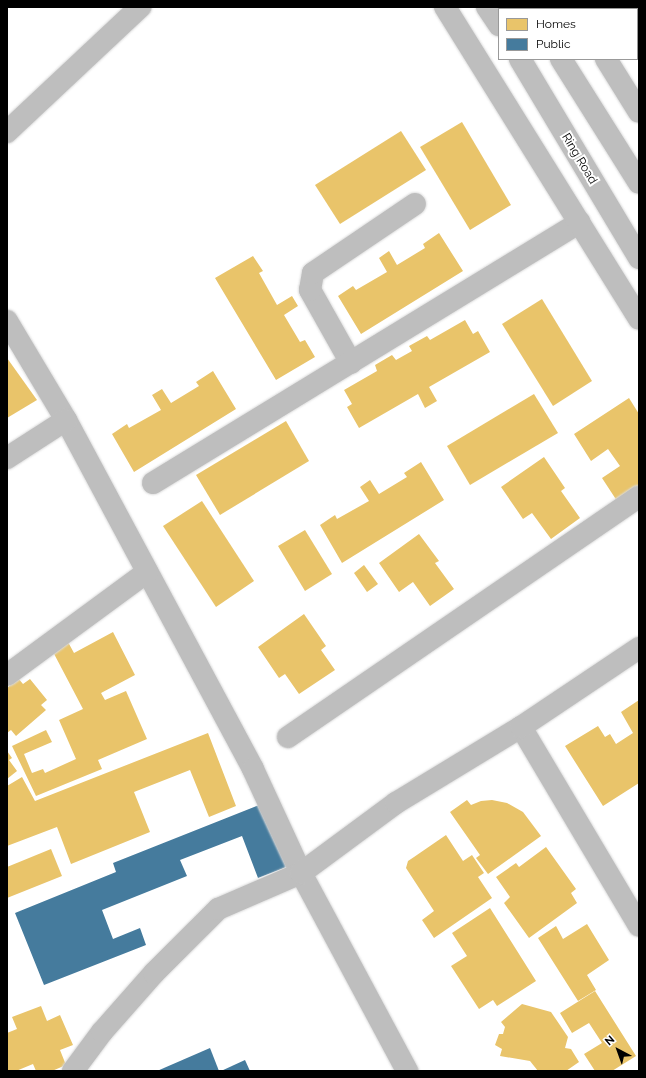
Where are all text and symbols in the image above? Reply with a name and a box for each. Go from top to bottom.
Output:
legend [498,8,638,60]
text: Homes [536,17,576,31]
text: Public [536,37,570,51]
street label: Ring Road [558,131,600,187]
north arrow [598,1030,638,1070]
text: N [602,1033,617,1048]

